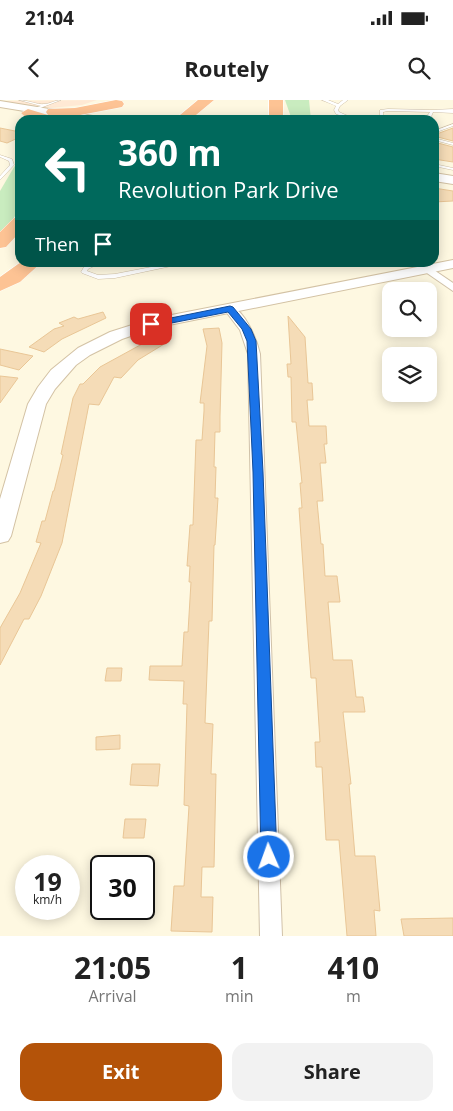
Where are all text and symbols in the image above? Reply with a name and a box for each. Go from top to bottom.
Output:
text: 21:04 [25,5,74,31]
text: Routely [184,53,269,83]
icon: back [20,54,48,82]
icon: search [405,54,433,82]
text: 360 m [118,129,222,176]
icon: left [35,135,100,200]
text: Revolution Park Drive [118,174,339,204]
icon: arrive [89,230,117,258]
text: Then [35,231,79,257]
map controls [382,282,437,402]
button: search [382,282,437,337]
pin [130,303,172,345]
icon: arrive [137,310,165,338]
button: layers [382,347,437,402]
position arrow [242,830,294,882]
speed limit sign: 30 [90,855,155,920]
text: 19 [33,864,62,898]
text: km/h [33,891,62,908]
text: 21:05 [74,947,151,988]
text: 1 [231,947,248,988]
text: 410 [328,947,379,988]
text: Arrival [88,985,137,1007]
text: min [225,985,254,1007]
text: m [346,985,361,1007]
button: Exit [20,1043,222,1101]
button: Share [232,1043,433,1101]

